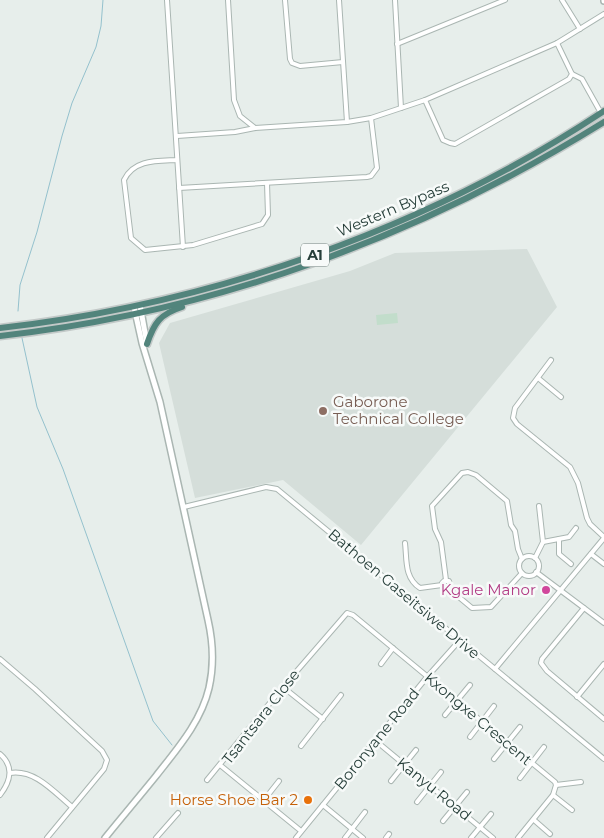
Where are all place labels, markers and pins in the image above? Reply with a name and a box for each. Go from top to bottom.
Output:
place label: Gaborone Technical College [333,392,464,428]
marker: Gaborone Technical College [317,405,329,417]
place label: Kgale Manor [441,580,536,599]
marker: Kgale Manor [540,584,552,596]
place label: Horse Shoe Bar 2 [170,790,298,809]
marker: Horse Shoe Bar 2 [302,794,314,806]

